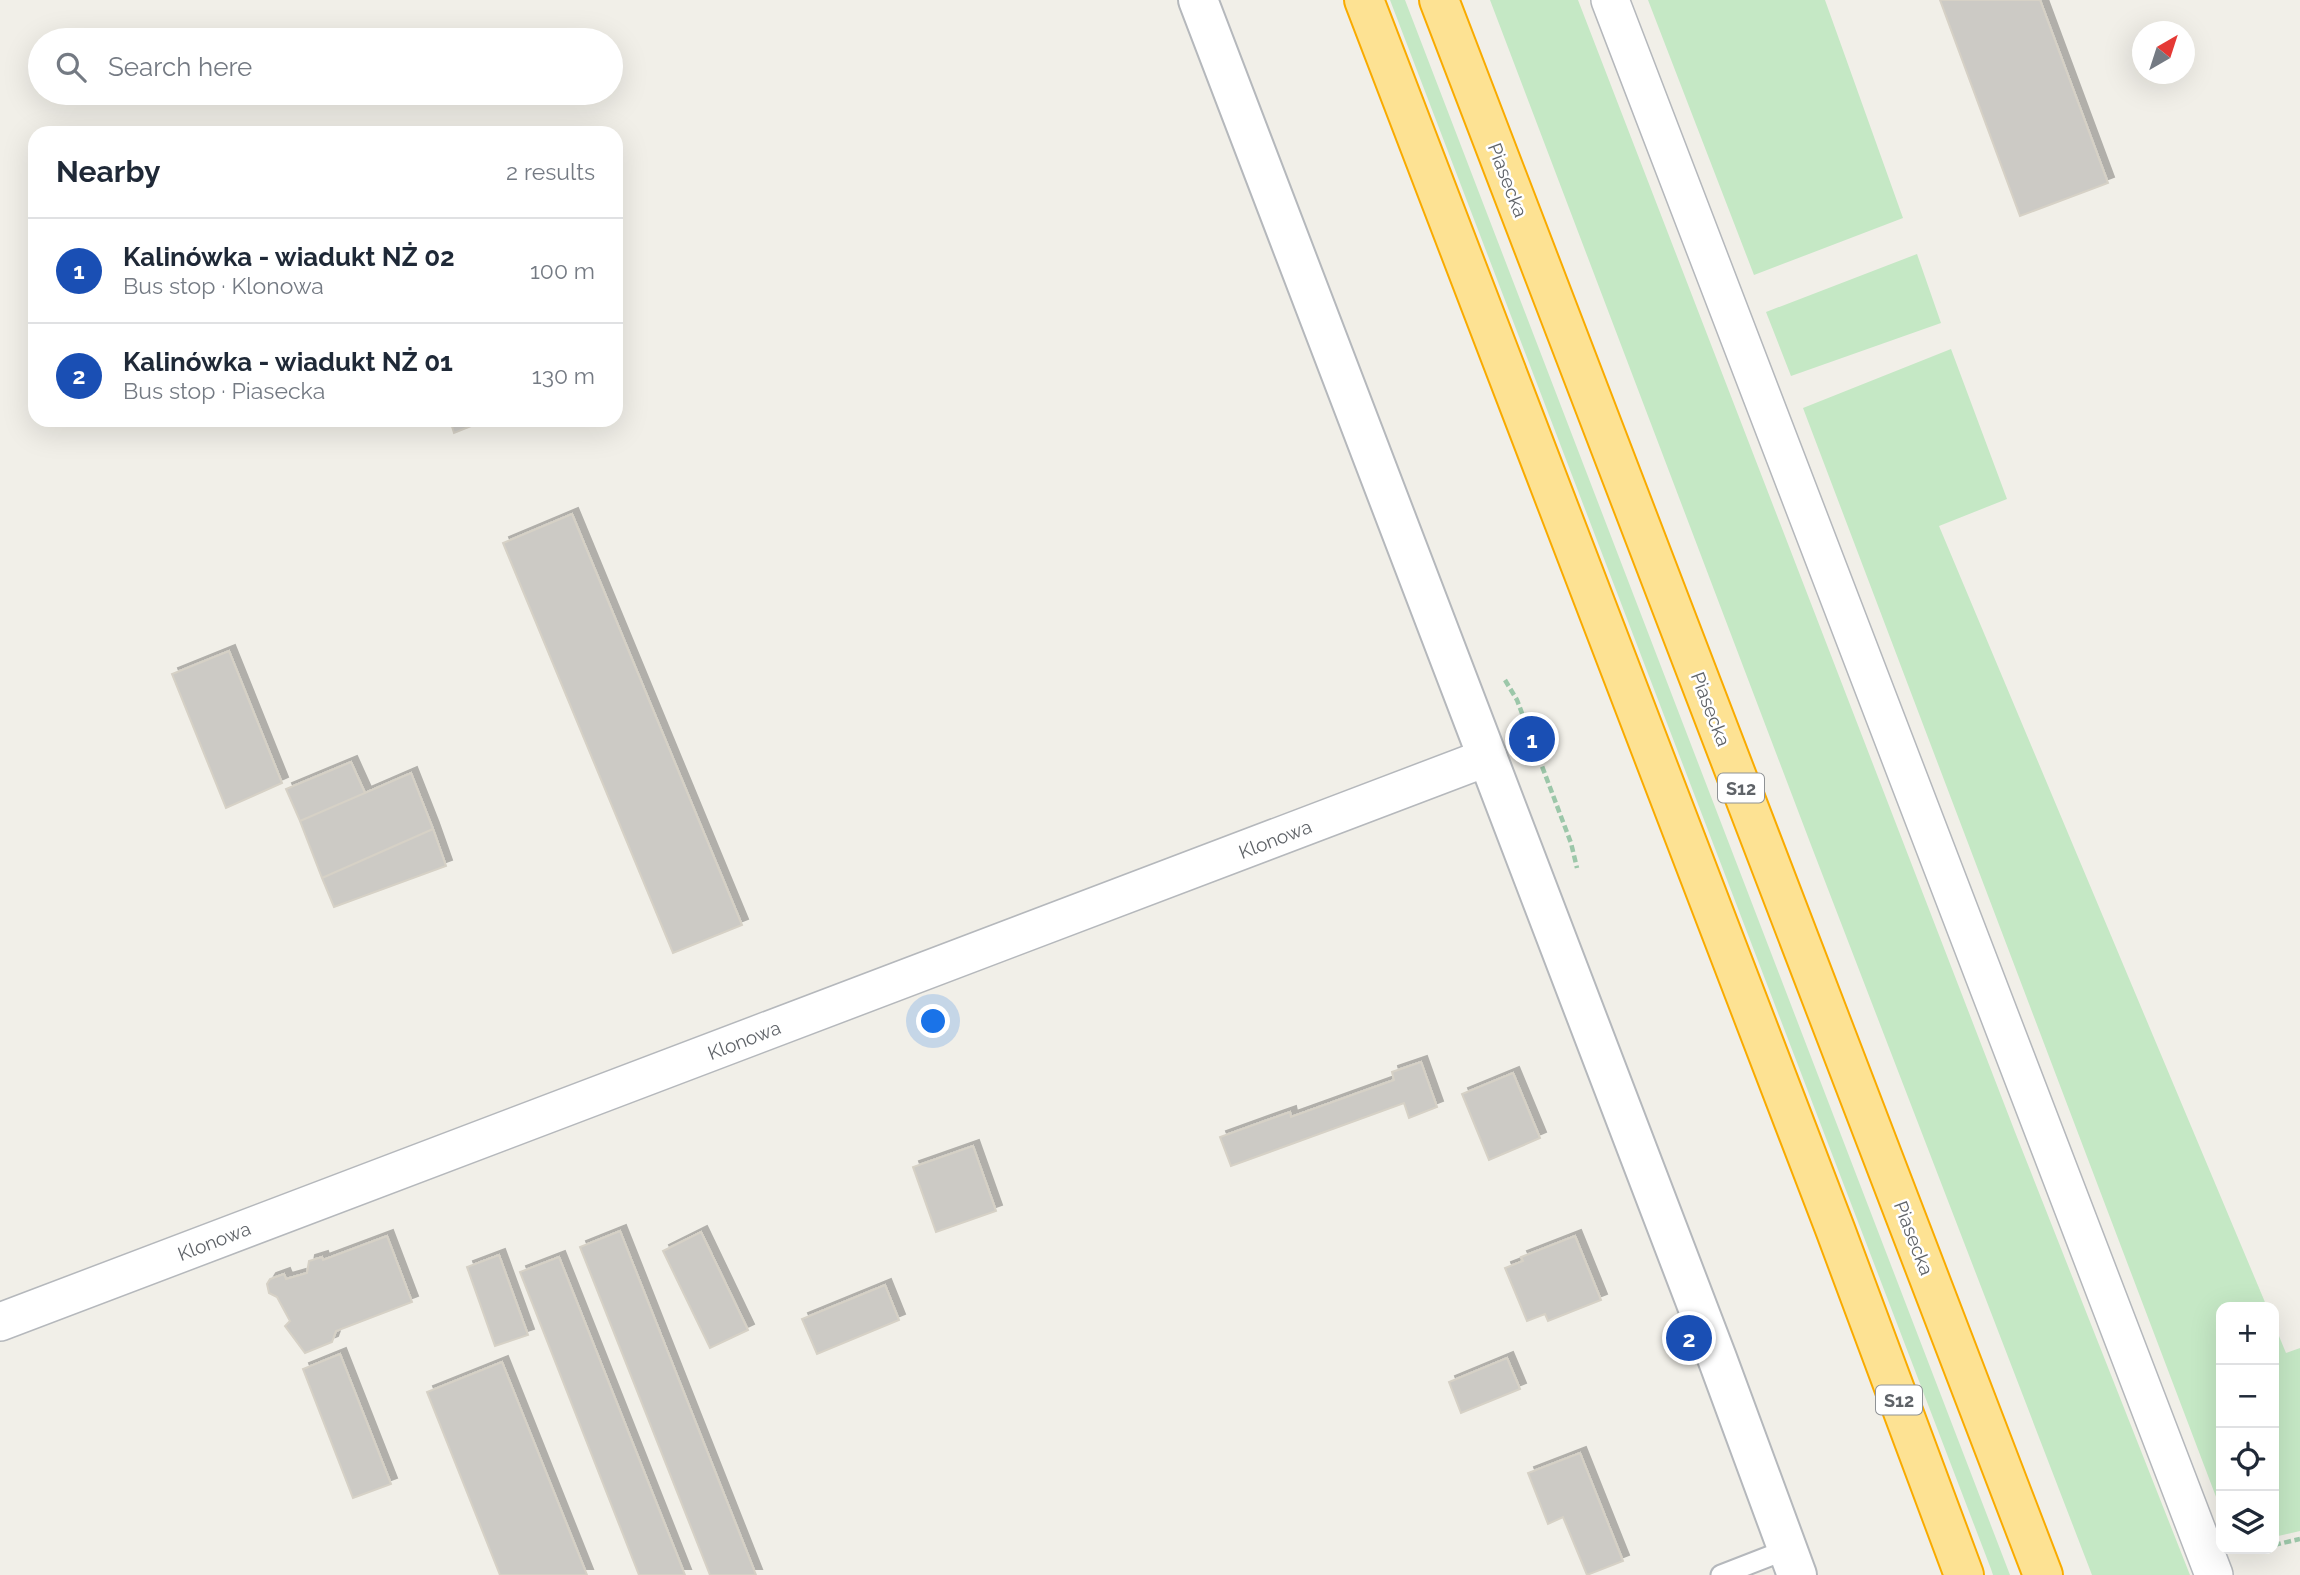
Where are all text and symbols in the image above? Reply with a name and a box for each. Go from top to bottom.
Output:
north arrow [2132,21,2195,84]
search box [28,28,623,105]
icon: search [52,48,90,86]
text: Search here [108,52,252,82]
street label: Piasecka [1484,140,1532,220]
text: Nearby [56,154,160,189]
text: 2 results [506,158,595,185]
text: Kalinówka - wiadukt NŻ 02 [123,242,455,272]
text: 1 [73,257,85,284]
text: 100 m [530,257,595,284]
text: Bus stop · Klonowa [123,272,324,299]
text: Kalinówka - wiadukt NŻ 01 [123,347,453,377]
text: 2 [73,362,85,389]
text: 130 m [532,362,595,389]
text: Bus stop · Piasecka [123,377,325,404]
street label: Piasecka [1687,669,1735,749]
pin: 1 [1509,713,1555,765]
road number: S12 [1718,774,1764,802]
street label: Klonowa [1235,815,1315,863]
your location [916,1004,950,1038]
street label: Klonowa [704,1016,784,1064]
street label: Piasecka [1890,1198,1938,1278]
street label: Klonowa [174,1217,254,1265]
map controls [2216,1302,2279,1554]
button: + [2216,1302,2279,1365]
pin: 2 [1666,1312,1712,1364]
button: − [2216,1365,2279,1428]
road number: S12 [1876,1386,1922,1414]
button: locate [2216,1428,2279,1491]
button: layers [2216,1491,2279,1554]

